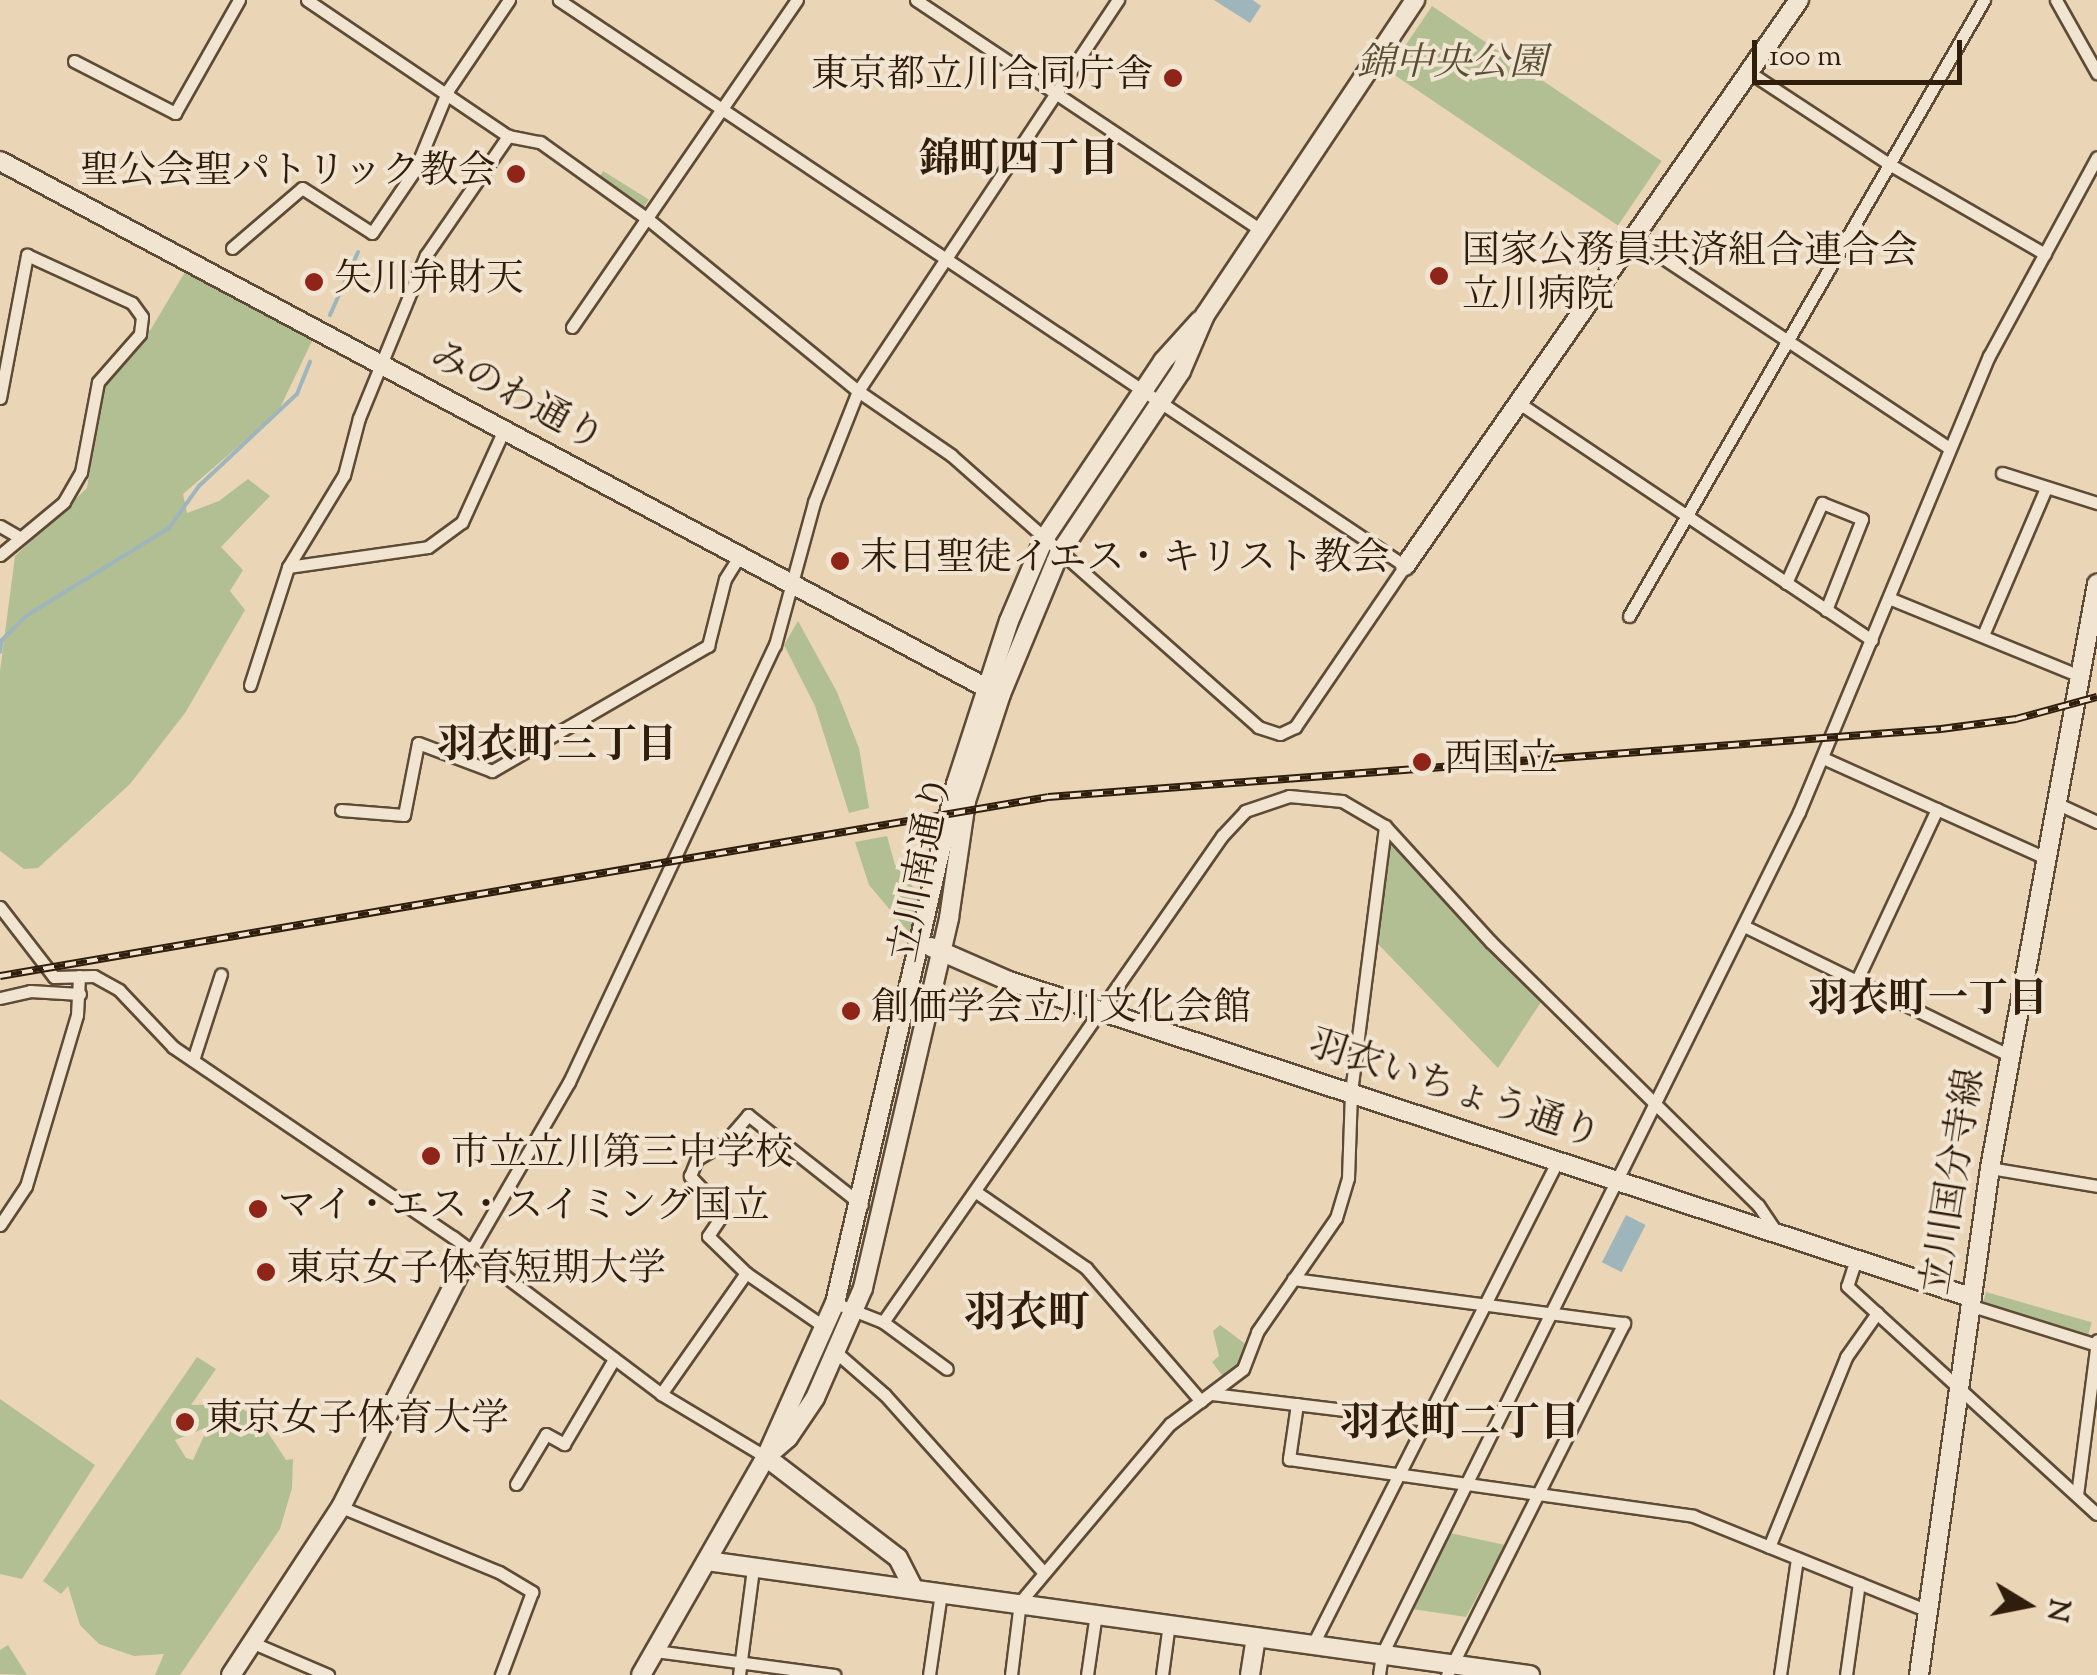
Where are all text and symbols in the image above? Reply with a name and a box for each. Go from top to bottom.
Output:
scale bar [1757,20,1967,82]
text: 100 m [1769,36,1842,79]
park label: 錦中央公園 [1357,43,1547,89]
place label: 東京都立川合同庁舎 [811,55,1153,101]
marker: 東京都立川合同庁舎 [1162,67,1184,89]
district label: 錦町四丁目 [919,138,1119,186]
place label: 聖公会聖パトリック教会 [78,151,496,197]
marker: 聖公会聖パトリック教会 [505,163,527,185]
place label: 国家公務員共済組合連合会 立川病院 [1462,231,1918,320]
place label: 矢川弁財天 [334,259,524,305]
marker: 国家公務員共済組合連合会 立川病院 [1426,263,1452,289]
marker: 矢川弁財天 [303,271,325,293]
street label: みのわ通り [421,334,611,464]
place label: 末日聖徒イエス・キリスト教会 [860,538,1392,584]
marker: 末日聖徒イエス・キリスト教会 [829,550,851,572]
district label: 羽衣町三丁目 [437,724,677,772]
place label: 西国立 [1444,739,1558,785]
marker: 西国立 [1409,749,1435,775]
street label: 立川南通り [883,771,965,967]
district label: 羽衣町一丁目 [1808,978,2048,1026]
place label: 創価学会立川文化会館 [871,988,1251,1034]
marker: 創価学会立川文化会館 [840,1000,862,1022]
street label: 羽衣いちょう通り [1302,1023,1606,1161]
street label: 立川国分寺線 [1916,1066,1996,1298]
place label: 市立立川第三中学校 [451,1133,793,1179]
marker: 市立立川第三中学校 [420,1145,442,1167]
place label: マイ・エス・スイミング国立 [278,1186,772,1232]
marker: マイ・エス・スイミング国立 [247,1198,269,1220]
place label: 東京女子体育短期大学 [286,1249,666,1295]
marker: 東京女子体育短期大学 [255,1261,277,1283]
district label: 羽衣町 [964,1291,1090,1341]
place label: 東京女子体育大学 [205,1399,509,1445]
district label: 羽衣町二丁目 [1340,1402,1580,1450]
marker: 東京女子体育大学 [174,1411,196,1433]
north arrow [1977,1555,2077,1655]
text: N [2035,1596,2078,1625]

